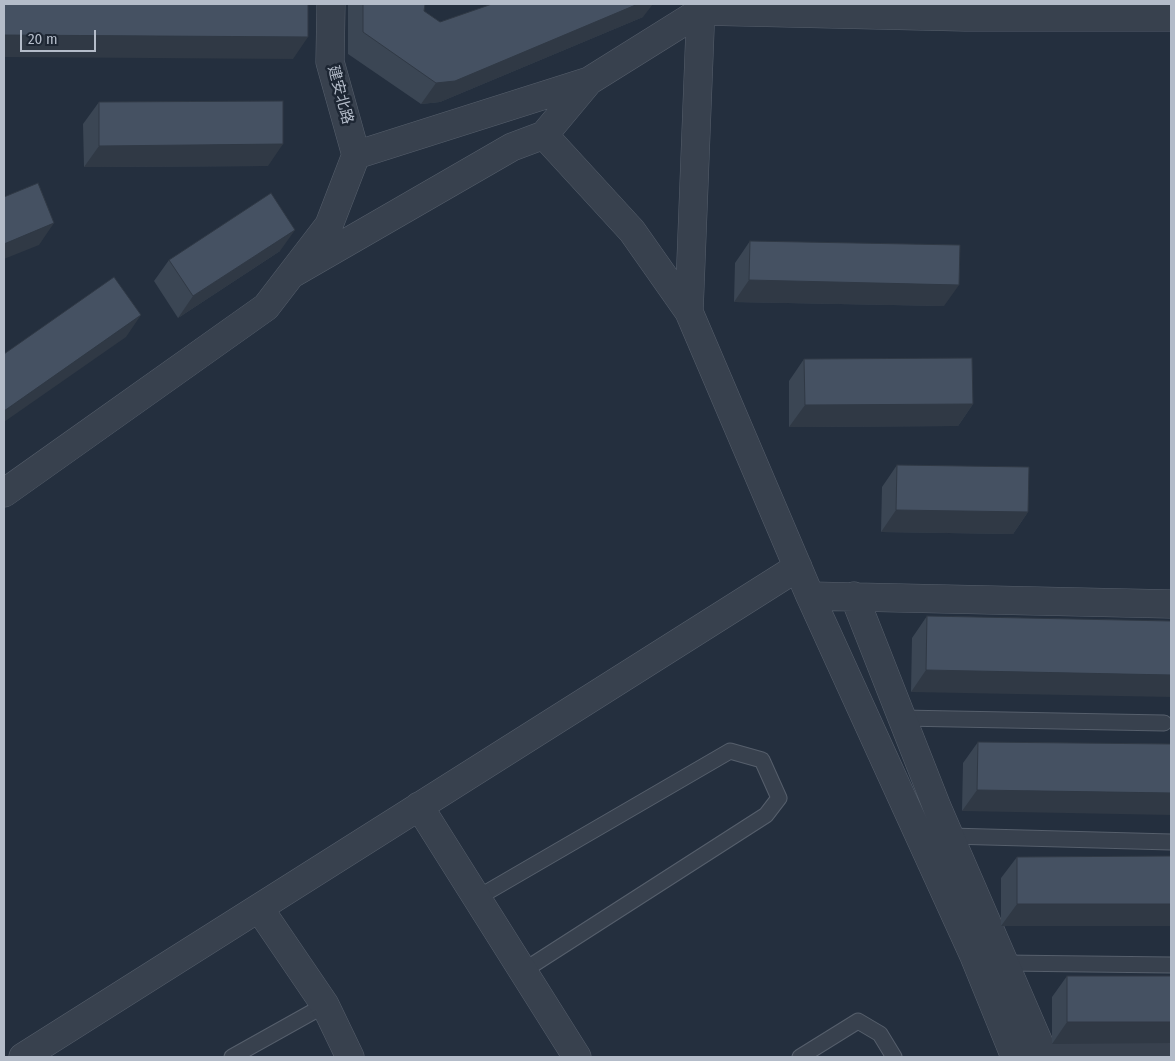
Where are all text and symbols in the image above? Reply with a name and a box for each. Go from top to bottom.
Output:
scale bar [22,20,99,52]
text: 20 m [28,30,58,48]
street label: 建安北路 [324,64,356,126]

